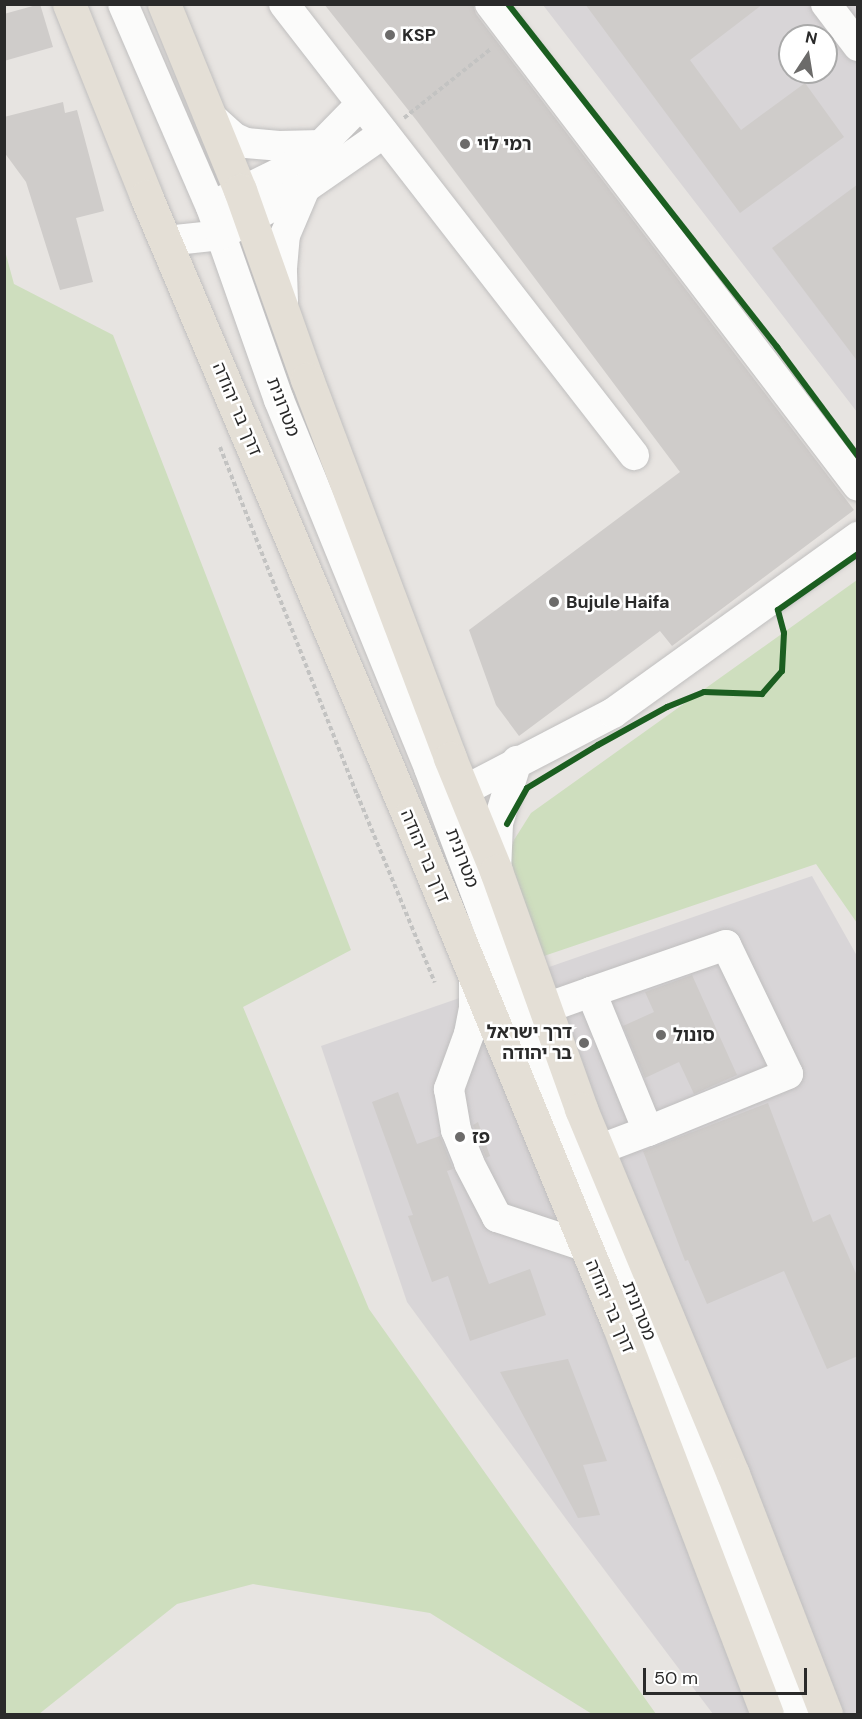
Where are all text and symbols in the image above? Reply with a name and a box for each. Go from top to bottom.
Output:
place label: KSP [402,24,436,46]
north arrow [778,24,838,84]
text: N [804,26,819,49]
marker: KSP [383,28,397,42]
place label: רמי לוי [477,133,531,155]
marker: רמי לוי [458,137,472,151]
street label: דרך בר יהודה [208,359,266,459]
street label: מטרונית [262,374,304,440]
place label: Bujule Haifa [566,591,670,613]
marker: Bujule Haifa [547,595,561,609]
street label: דרך בר יהודה [396,806,454,906]
street label: מטרונית [441,825,483,891]
place label: דרך ישראל בר יהודה [487,1022,572,1064]
place label: סונול [673,1024,715,1046]
marker: סונול [654,1028,668,1042]
marker: דרך ישראל בר יהודה [577,1036,591,1050]
place label: פז [472,1126,490,1148]
marker: פז [453,1130,467,1144]
street label: דרך בר יהודה [581,1256,639,1356]
street label: מטרונית [617,1278,661,1344]
scale bar [646,1656,810,1694]
text: 50 m [654,1666,698,1690]

